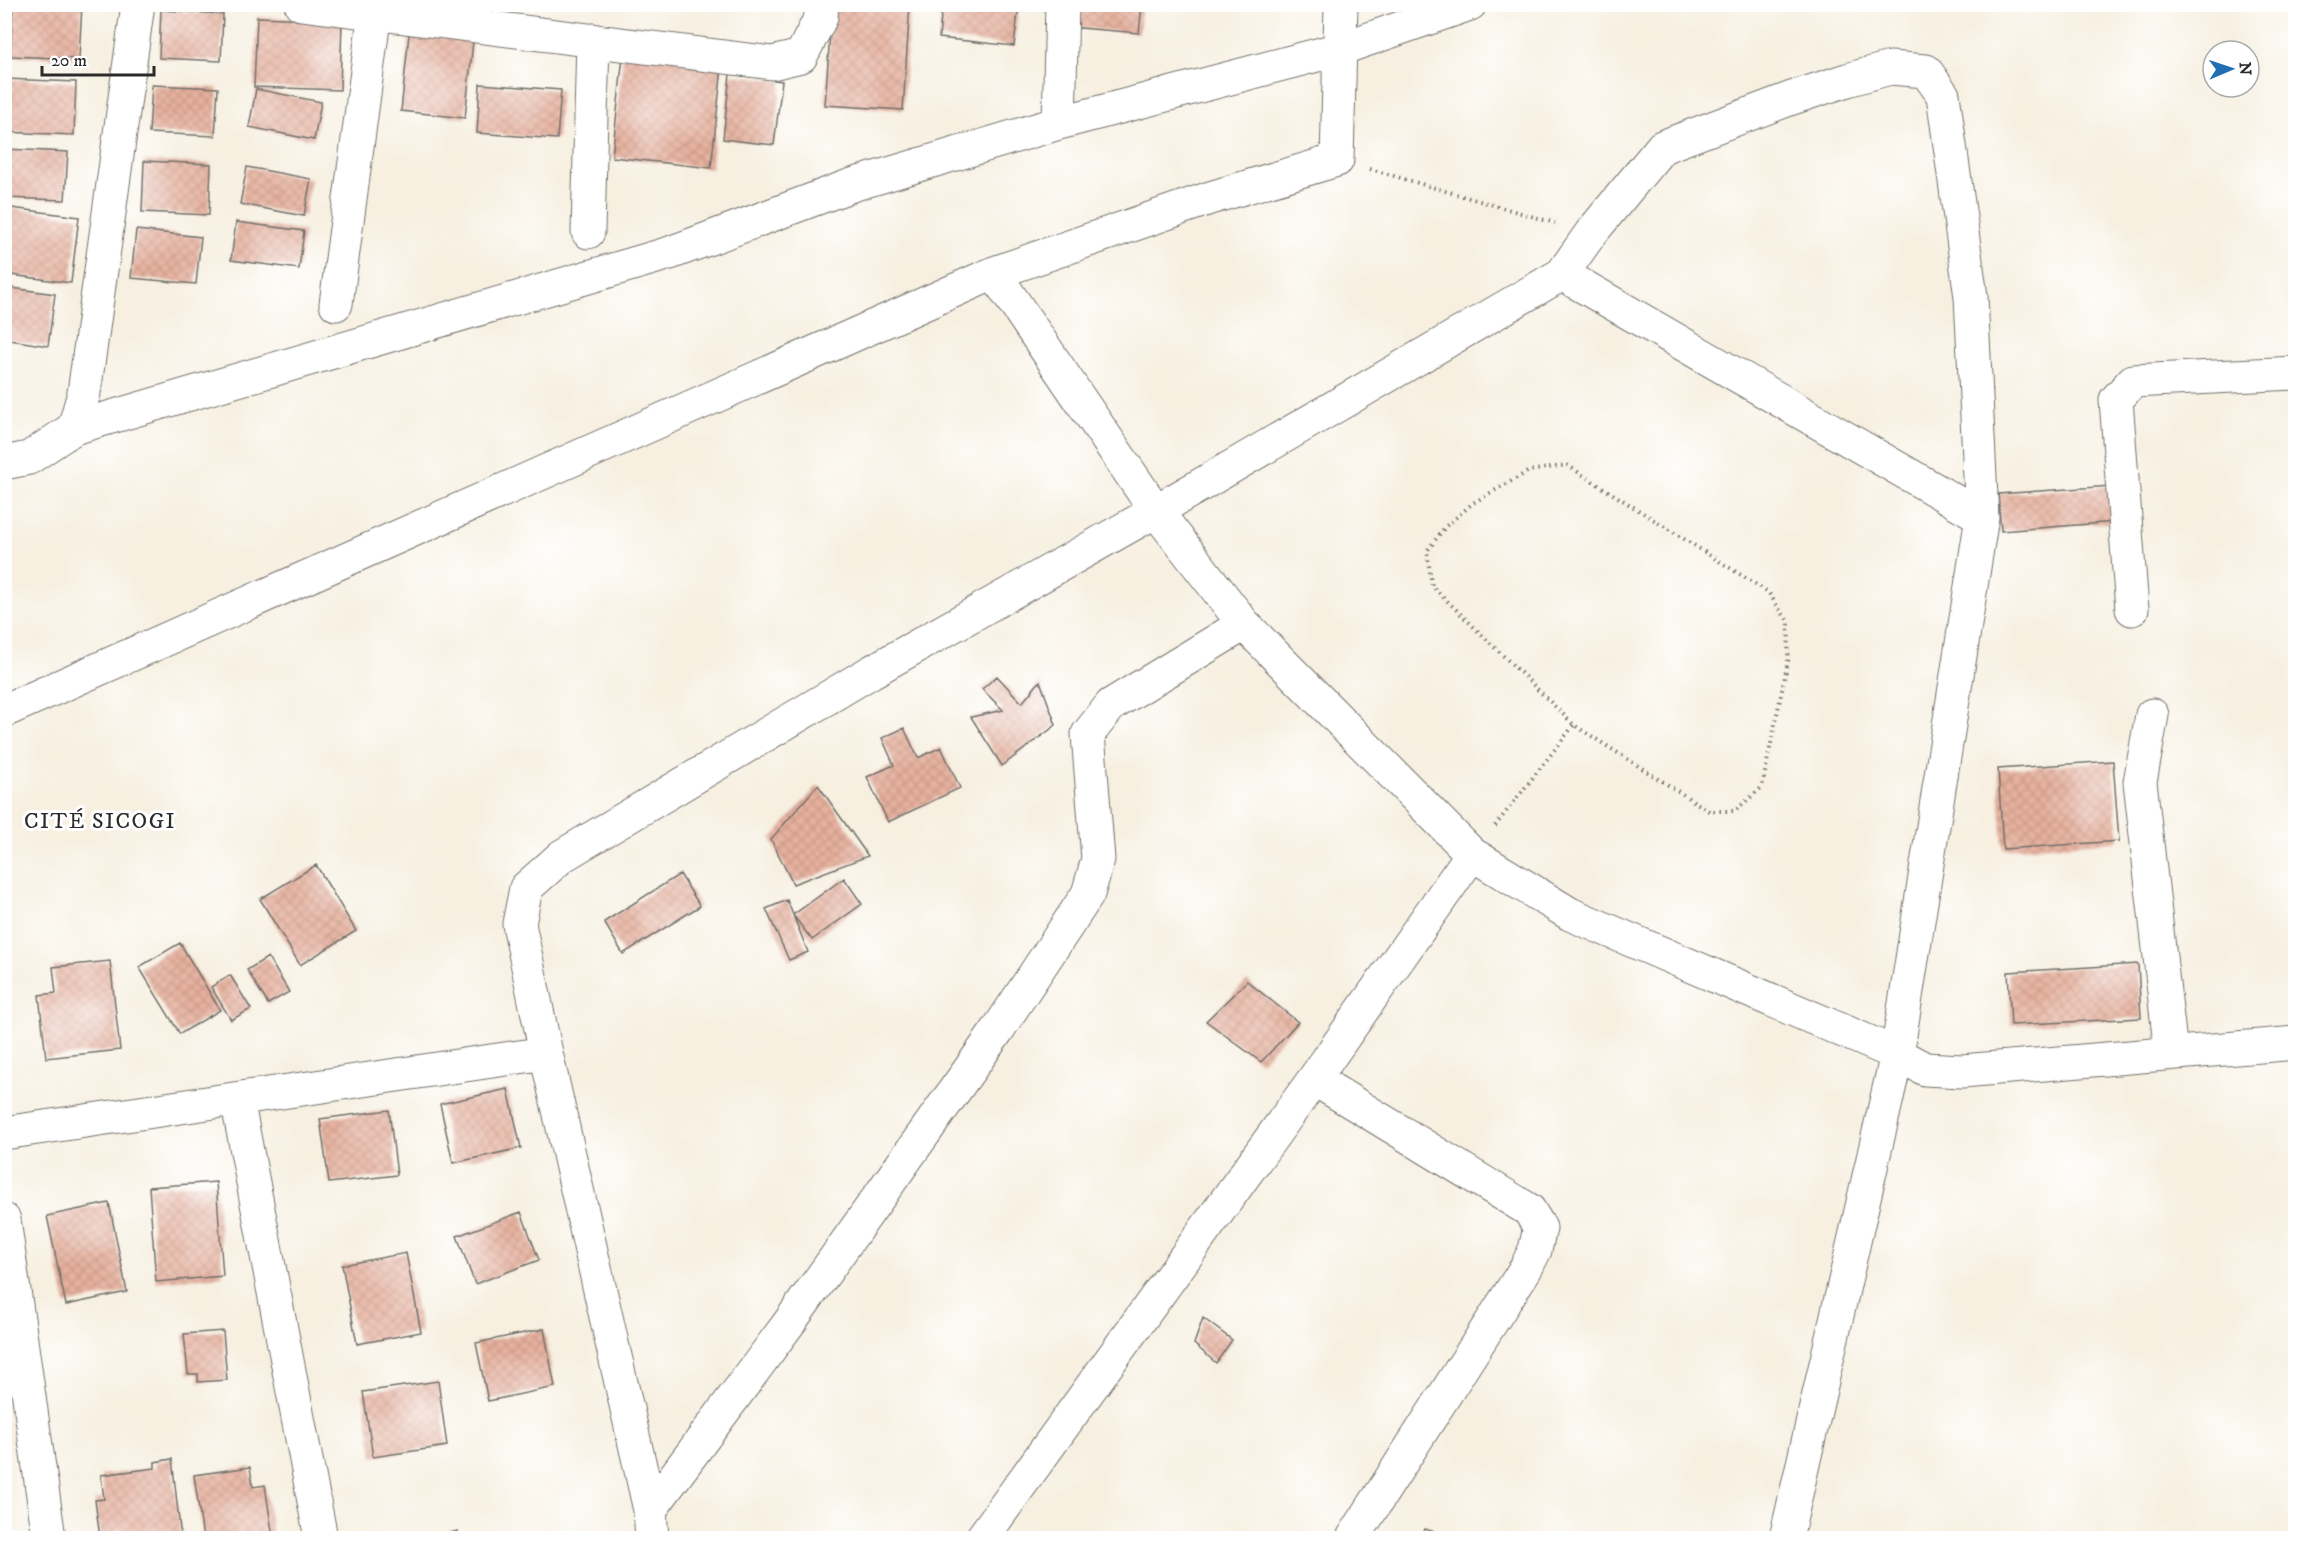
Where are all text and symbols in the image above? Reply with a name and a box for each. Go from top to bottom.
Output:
scale bar [42,39,154,77]
north arrow [2201,39,2261,99]
text: 20 m [51,50,87,72]
text: N [2235,62,2255,75]
district label: CITÉ SICOGI [24,808,176,835]

